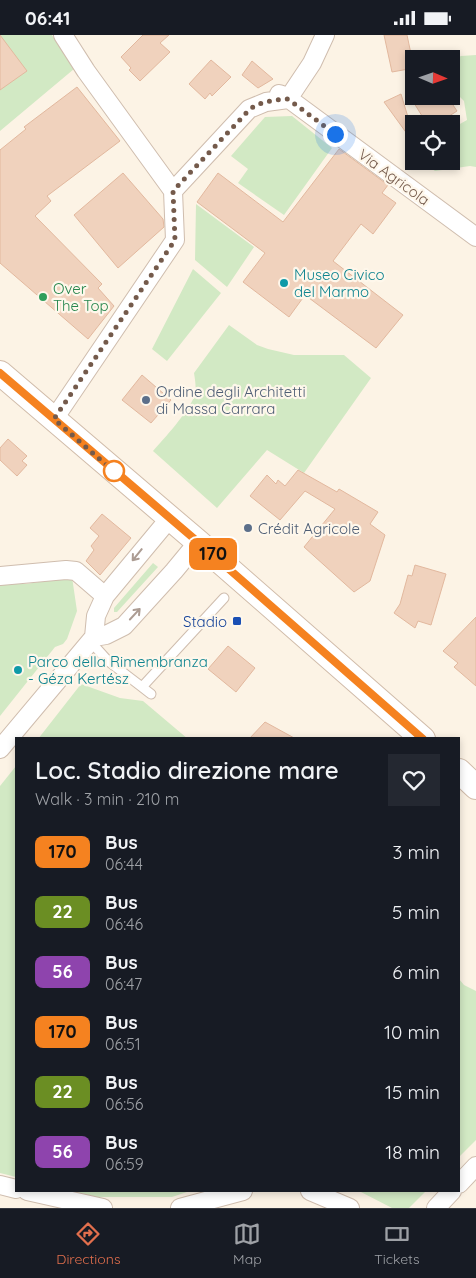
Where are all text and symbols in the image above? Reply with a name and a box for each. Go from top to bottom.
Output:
text: 06:41 [25,6,70,30]
north arrow [405,50,460,105]
map controls [405,50,460,170]
button: locate [405,115,460,170]
your location [323,122,348,147]
street label: Via Agricola [355,145,433,209]
place label: Museo Civico del Marmo [294,265,385,301]
marker: Museo Civico del Marmo [278,277,290,289]
place label: Over The Top [53,279,109,315]
marker: Over The Top [37,291,49,303]
place label: Ordine degli Architetti di Massa Carrara [156,382,306,418]
marker: Ordine degli Architetti di Massa Carrara [140,394,152,406]
unlabelled marker [103,460,125,482]
place label: Crédit Agricole [258,519,360,538]
marker: Crédit Agricole [242,522,254,534]
line badge: 170 [184,538,242,570]
text: 170 [199,542,227,565]
one-way arrow [132,549,143,562]
one-way arrow [129,608,141,621]
place label: Stadio [183,612,227,631]
marker: Stadio [231,615,243,627]
place label: Parco della Rimembranza - Géza Kertész [28,652,208,688]
marker: Parco della Rimembranza - Géza Kertész [12,664,24,676]
button: heart [388,754,440,806]
text: Loc. Stadio direzione mare [35,755,339,785]
text: Walk · 3 min · 210 m [35,789,179,809]
text: Bus [105,830,138,854]
text: 170 [49,840,76,863]
text: 3 min [392,840,440,864]
text: 06:44 [105,854,143,874]
text: Bus [105,890,138,914]
text: 22 [52,900,73,923]
text: 5 min [392,900,440,924]
text: 06:46 [105,914,143,934]
text: Bus [105,950,138,974]
text: 56 [52,960,73,983]
text: 6 min [392,960,440,984]
text: 06:47 [105,974,142,994]
text: Bus [105,1010,138,1034]
text: 170 [49,1020,76,1043]
text: 10 min [384,1020,440,1044]
text: 06:51 [105,1034,141,1054]
text: Bus [105,1070,138,1094]
text: 22 [52,1080,73,1103]
text: 15 min [385,1080,440,1104]
text: 06:56 [105,1094,143,1114]
text: Bus [105,1130,138,1154]
text: 56 [52,1140,73,1163]
text: 18 min [385,1140,440,1164]
text: 06:59 [105,1154,144,1174]
tab: Directions [56,1220,120,1268]
tab: Map [233,1220,262,1268]
tab: Tickets [374,1220,420,1268]

